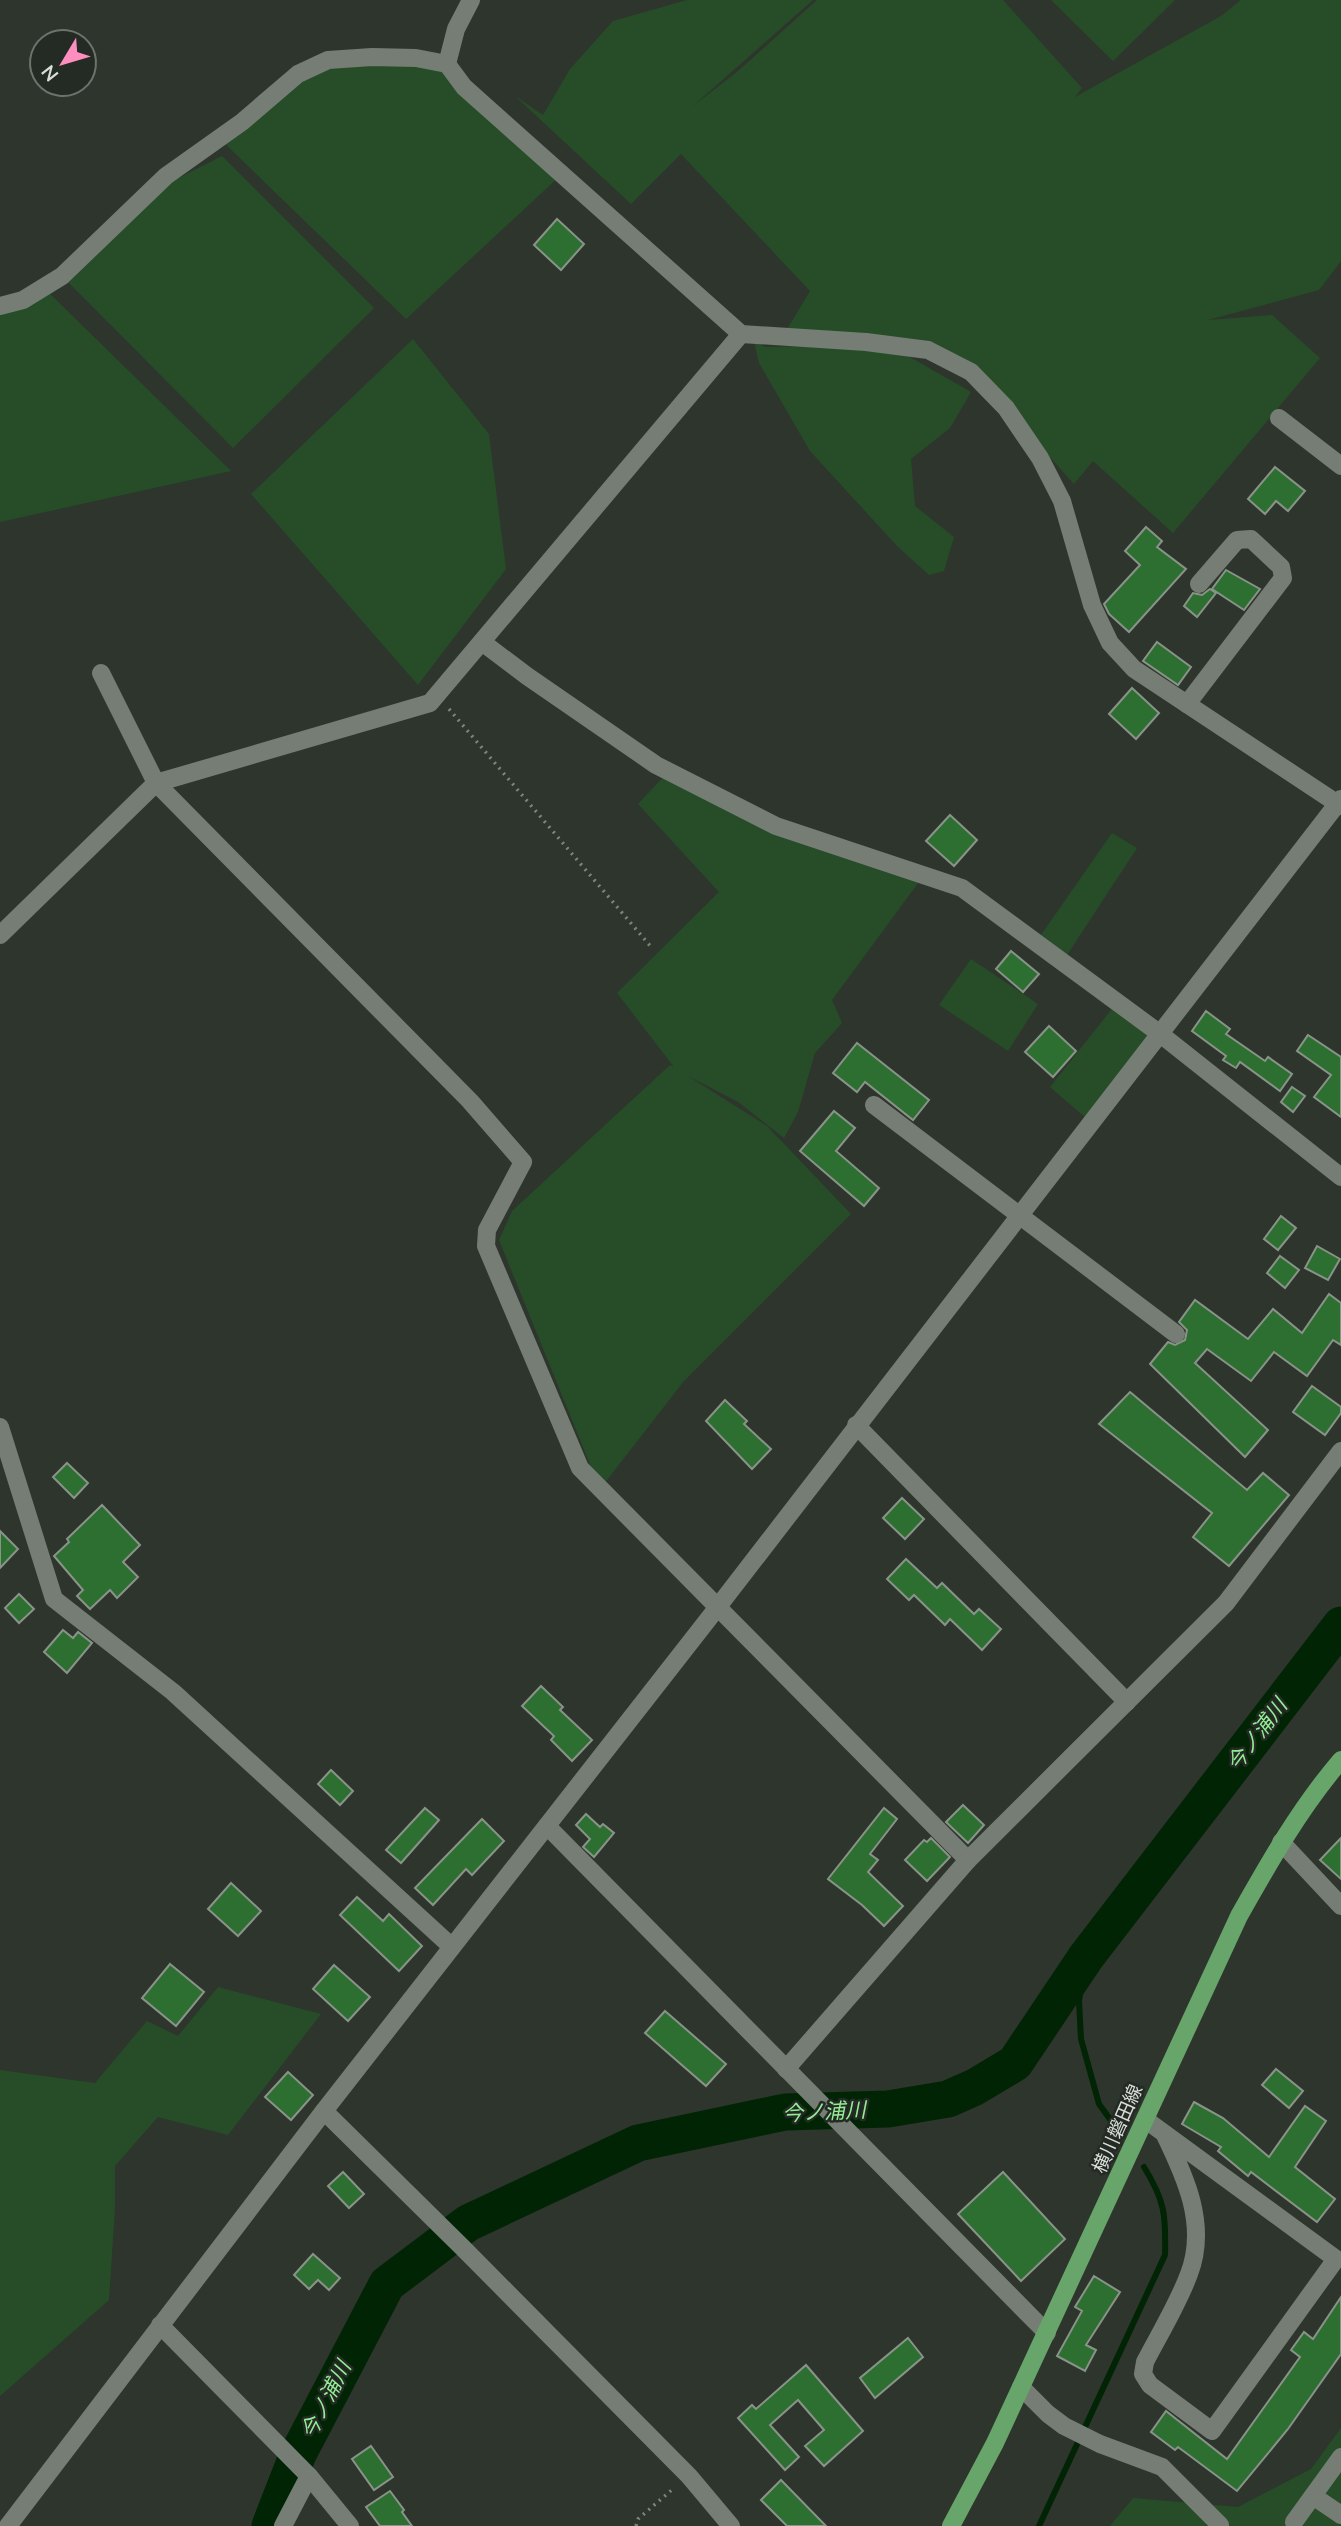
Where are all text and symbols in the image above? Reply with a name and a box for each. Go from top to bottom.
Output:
north arrow [28,28,98,98]
text: N [36,59,65,86]
water label: 今ノ浦川 [1221,1691,1295,1777]
street label: 横川磐田線 [1087,2080,1149,2178]
water label: 今ノ浦川 [781,2096,869,2128]
water label: 今ノ浦川 [294,2354,358,2444]

